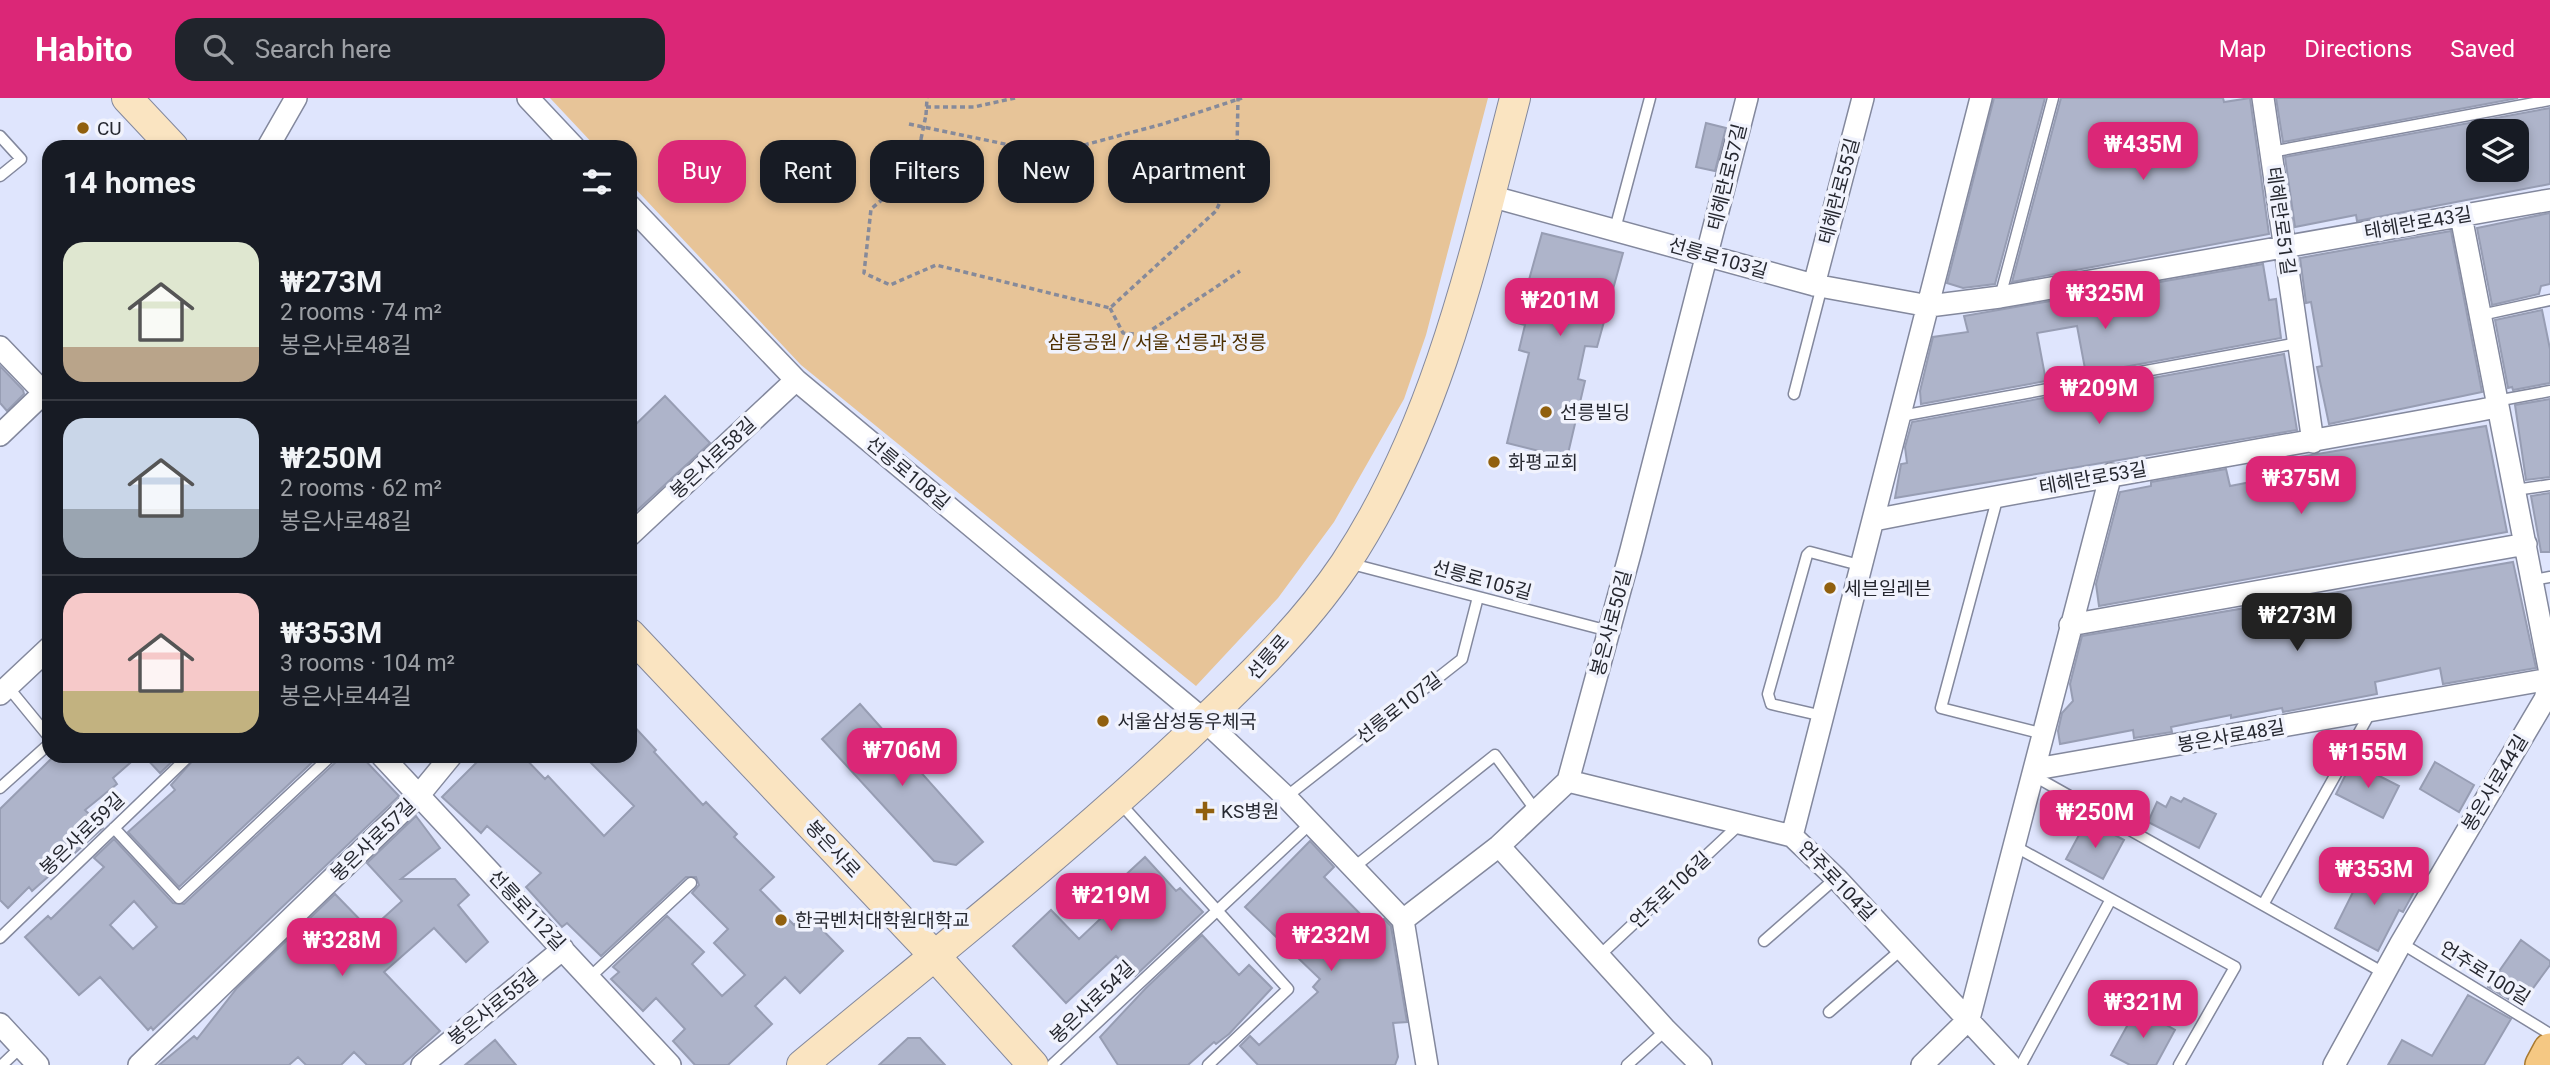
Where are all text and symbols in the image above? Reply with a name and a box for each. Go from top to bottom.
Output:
search box [175,18,665,81]
text: Habito [35,30,133,69]
icon: search [199,30,237,68]
text: Search here [255,34,391,64]
text: Map [2219,35,2266,63]
text: Directions [2304,35,2412,63]
text: Saved [2450,35,2515,63]
place label: CU [97,117,122,140]
map controls [2466,119,2529,182]
button: layers [2466,119,2529,182]
marker: CU [75,120,91,136]
street label: 테헤란로57길 [1703,121,1751,233]
pin: ₩435M [2094,122,2192,182]
text: ₩435M [2104,131,2182,158]
street label: 테헤란로55길 [1814,135,1864,247]
chip: Buy [658,140,746,203]
chip: Rent [760,140,856,203]
chip: Filters [870,140,984,203]
chip: New [998,140,1094,203]
chip: Apartment [1108,140,1270,203]
icon: filters [578,163,616,201]
text: 14 homes [63,165,196,200]
street label: 테헤란로51길 [2262,166,2300,276]
street label: 테헤란로43길 [2362,202,2474,244]
street label: 선릉로103길 [1666,233,1770,283]
text: ₩273M [280,264,382,299]
icon: home [119,270,203,354]
pin: ₩325M [2056,272,2154,331]
pin: ₩201M [1511,278,1609,338]
text: ₩325M [2066,280,2144,307]
text: ₩201M [1521,287,1599,314]
text: 2 rooms · 74 m² [280,299,442,326]
park label: 삼릉공원 / 서울 선릉과 정릉 [1048,331,1266,354]
text: 봉은사로48길 [280,332,412,359]
pin: ₩209M [2050,366,2148,426]
text: ₩209M [2060,375,2138,402]
place label: 선릉빌딩 [1560,401,1630,424]
marker: 선릉빌딩 [1538,404,1554,420]
street label: 봉은사로58길 [665,413,761,503]
street label: 선릉로108길 [862,431,954,515]
text: ₩250M [280,440,382,475]
icon: home [119,446,203,530]
place label: 화평교회 [1508,451,1578,474]
marker: 화평교회 [1486,454,1502,470]
pin: ₩375M [2252,456,2350,516]
street label: 테헤란로53길 [2037,457,2149,499]
text: ₩375M [2262,465,2340,492]
text: 2 rooms · 62 m² [280,475,442,502]
text: 봉은사로48길 [280,508,412,535]
street label: 선릉로105길 [1430,556,1534,604]
street label: 봉은사로50길 [1586,567,1636,679]
place label: 세븐일레븐 [1844,577,1931,600]
marker: 세븐일레븐 [1822,580,1838,596]
pin: ₩273M [2248,594,2346,653]
text: ₩273M [2258,602,2336,629]
text: ₩353M [280,615,382,650]
icon: home [119,621,203,705]
street label: 선릉로 [1242,630,1294,684]
text: 3 rooms · 104 m² [280,650,455,677]
street label: 선릉로107길 [1352,668,1446,748]
text: 봉은사로44길 [280,683,412,710]
place label: 서울삼성동우체국 [1117,710,1257,733]
marker: 서울삼성동우체국 [1095,713,1111,729]
street label: 봉은사로48길 [2175,715,2287,757]
pin: ₩706M [853,728,951,788]
pin: ₩155M [2319,730,2417,790]
street label: 봉은사로44길 [2457,730,2533,836]
text: ₩706M [863,737,941,764]
text: ₩155M [2329,739,2407,766]
street label: 봉은사로59길 [35,788,129,880]
pin: ₩250M [2046,790,2144,850]
street label: 봉은사로57길 [326,794,420,886]
text: ₩250M [2056,799,2134,826]
place label: KS병원 [1221,800,1279,823]
marker: KS병원 [1195,801,1215,821]
street label: 봉은사로 [801,816,865,882]
street label: 언주로104길 [1793,836,1881,926]
street label: 언주로106길 [1625,847,1715,933]
pin: ₩353M [2325,848,2423,907]
text: ₩353M [2335,856,2413,883]
street label: 선릉로112길 [484,865,570,955]
pin: ₩219M [1062,874,1160,933]
text: ₩219M [1072,882,1150,909]
place label: 한국벤처대학원대학교 [795,909,970,932]
marker: 한국벤처대학원대학교 [773,912,789,928]
pin: ₩232M [1282,914,1380,973]
pin: ₩328M [293,918,391,978]
text: ₩232M [1292,922,1370,949]
text: ₩328M [303,927,381,954]
street label: 언주로100길 [2436,936,2534,1010]
street label: 봉은사로54길 [1045,956,1139,1048]
street label: 봉은사로55길 [443,964,543,1050]
pin: ₩321M [2094,981,2192,1040]
text: ₩321M [2104,989,2182,1016]

